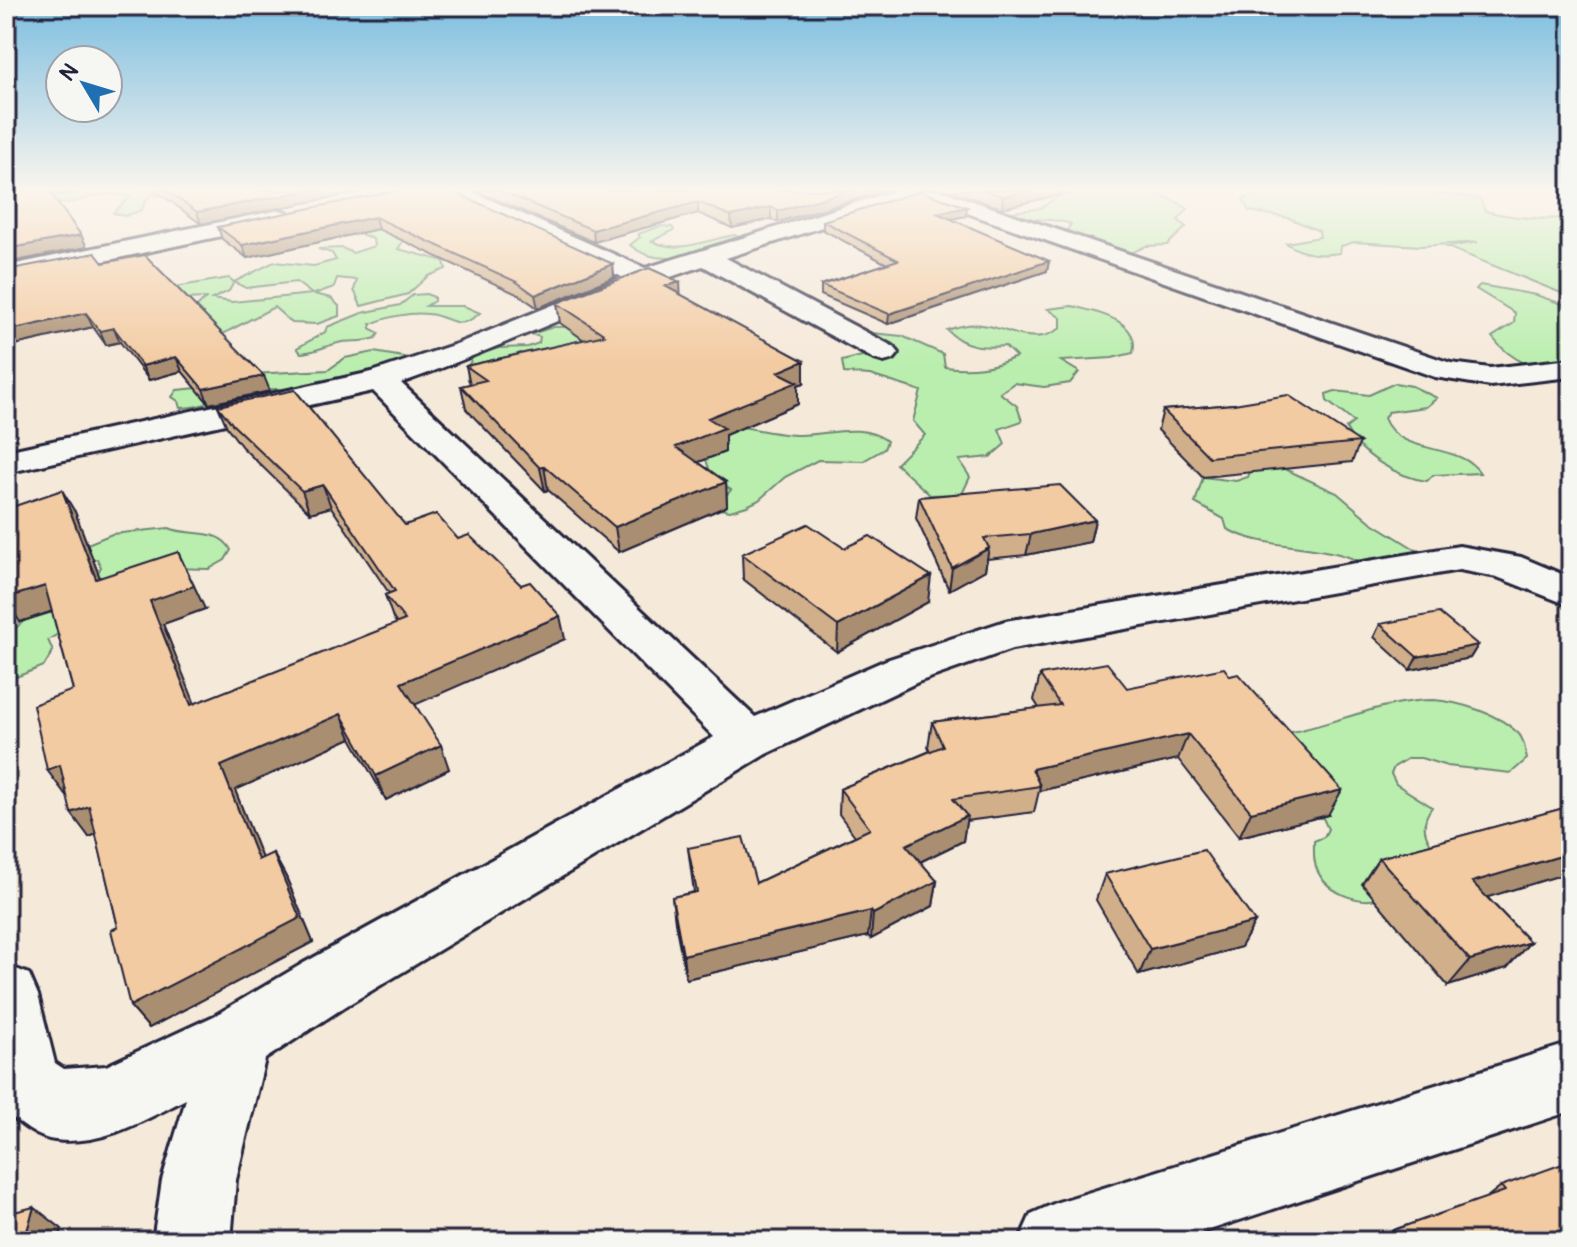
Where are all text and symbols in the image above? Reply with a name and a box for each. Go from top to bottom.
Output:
north arrow [44,44,124,124]
text: N [53,58,85,87]

